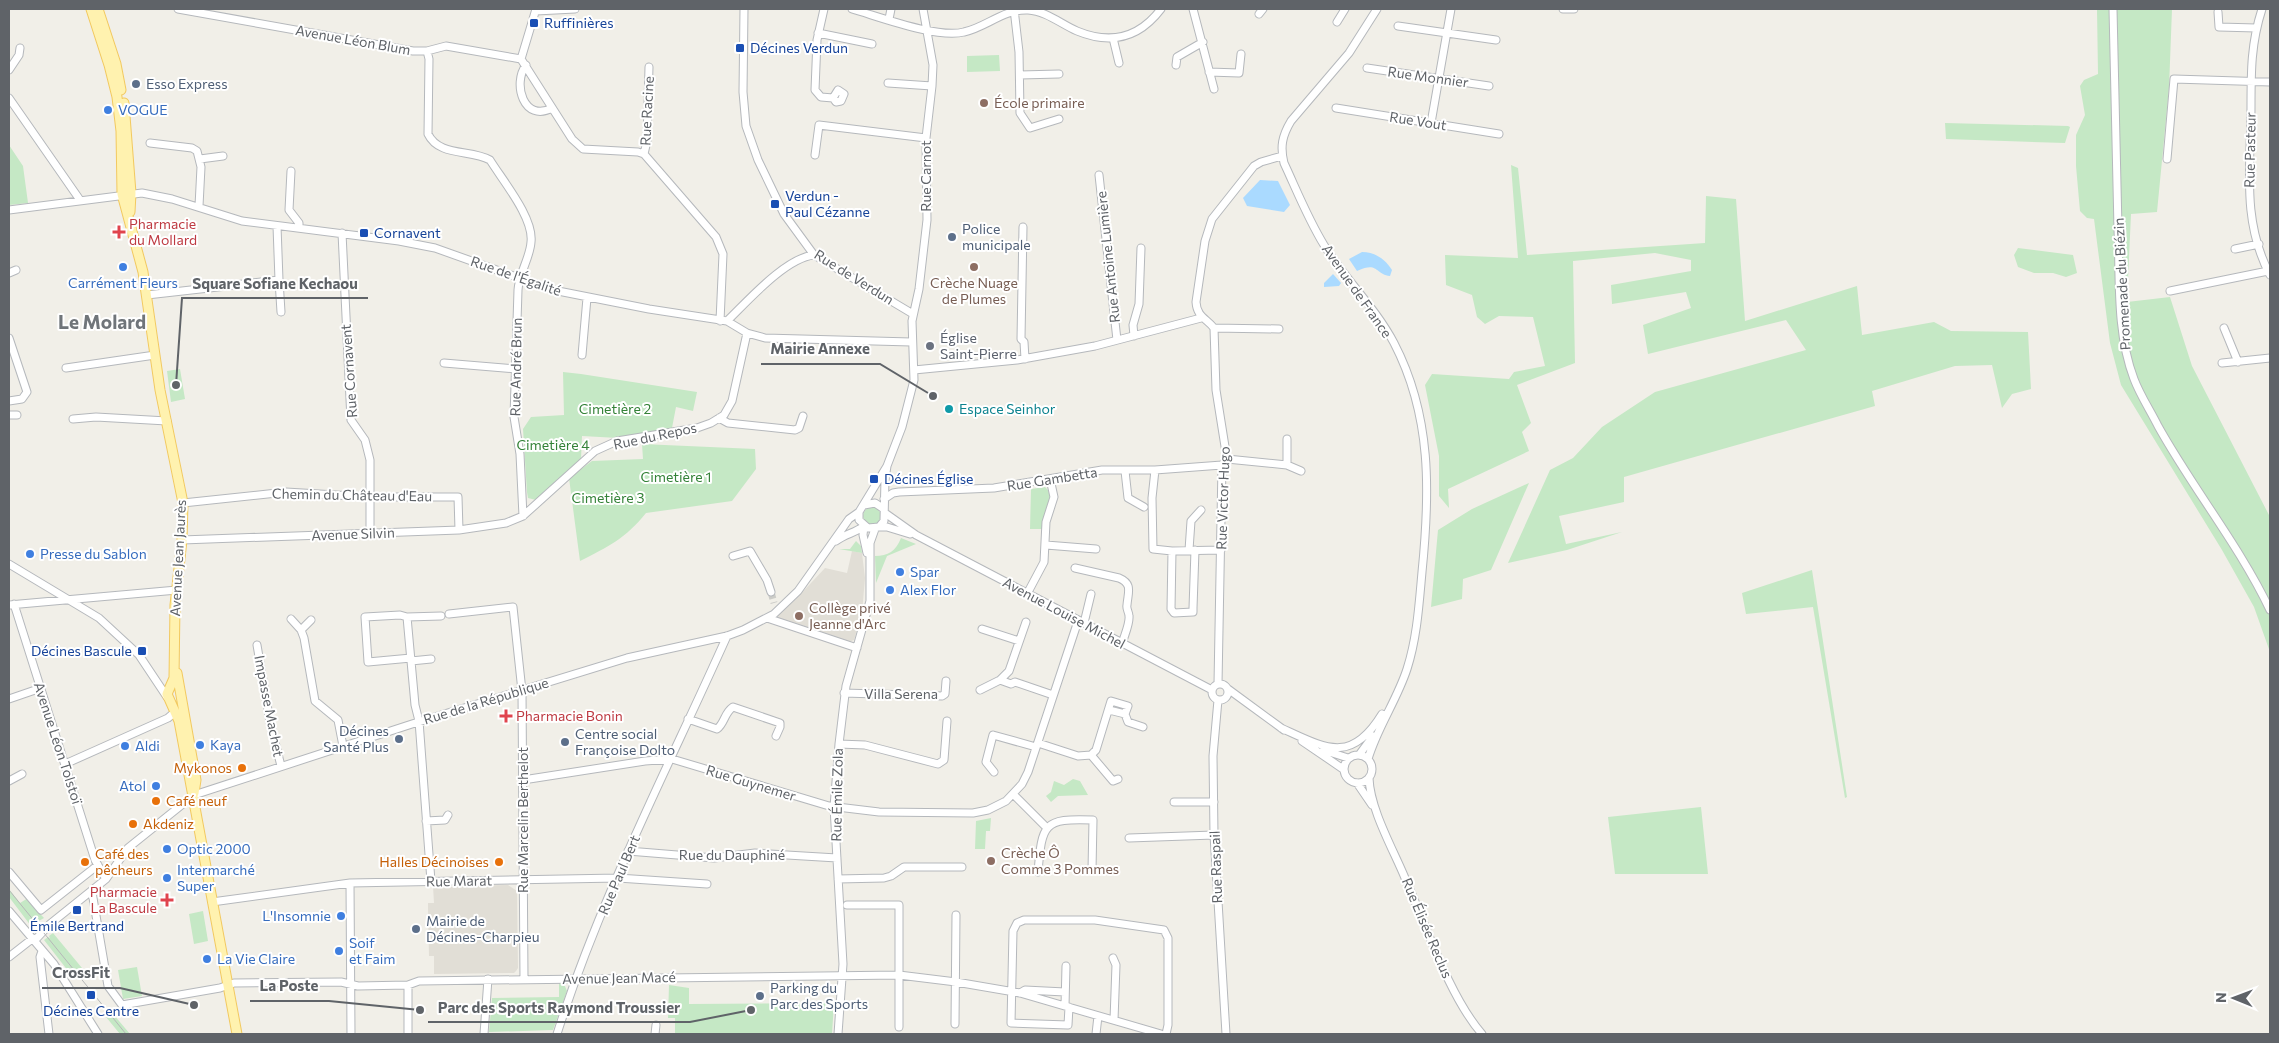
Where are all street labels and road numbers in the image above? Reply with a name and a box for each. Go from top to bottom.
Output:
street label: Avenue Léon Blum [294,21,412,58]
street label: Rue Monnier [1387,62,1470,91]
street label: Rue Racine [636,76,657,146]
street label: Rue Vout [1388,108,1448,133]
street label: Rue Pasteur [2240,111,2259,188]
street label: Rue Carnot [917,140,934,212]
street label: Rue Antoine Lumière [1092,190,1123,324]
street label: Promenade du Biézin [2110,217,2133,351]
street label: Avenue de France [1319,241,1396,341]
street label: Rue de Verdun [811,245,897,308]
street label: Rue de l'Égalité [468,252,564,299]
street label: Rue André Brun [506,317,525,417]
street label: Rue Cornavent [337,323,360,419]
street label: Rue du Repos [612,418,698,453]
street label: Rue Victor Hugo [1212,446,1233,550]
street label: Rue Gambetta [1005,463,1098,494]
street label: Chemin du Château d'Eau [272,485,432,504]
street label: Avenue Jean Jaurès [166,499,189,617]
street label: Avenue Silvin [311,524,395,543]
street label: Avenue Louise Michel [1000,573,1128,652]
street label: Impasse Machet [251,654,288,758]
street label: Rue de la République [421,673,551,728]
street label: Avenue Léon Tolstoï [31,680,86,807]
street label: Villa Serena [864,685,938,702]
street label: Rue Marcelin Berthelot [514,747,531,893]
street label: Rue Émile Zola [827,748,846,842]
street label: Rue Guynemer [704,761,799,804]
street label: Rue Raspail [1206,830,1225,904]
street label: Rue Paul Bert [594,832,643,917]
street label: Rue du Dauphiné [679,846,785,863]
street label: Rue Marat [426,871,493,890]
street label: Rue Élisée Reclus [1399,875,1456,981]
street label: Avenue Jean Macé [562,968,676,987]

